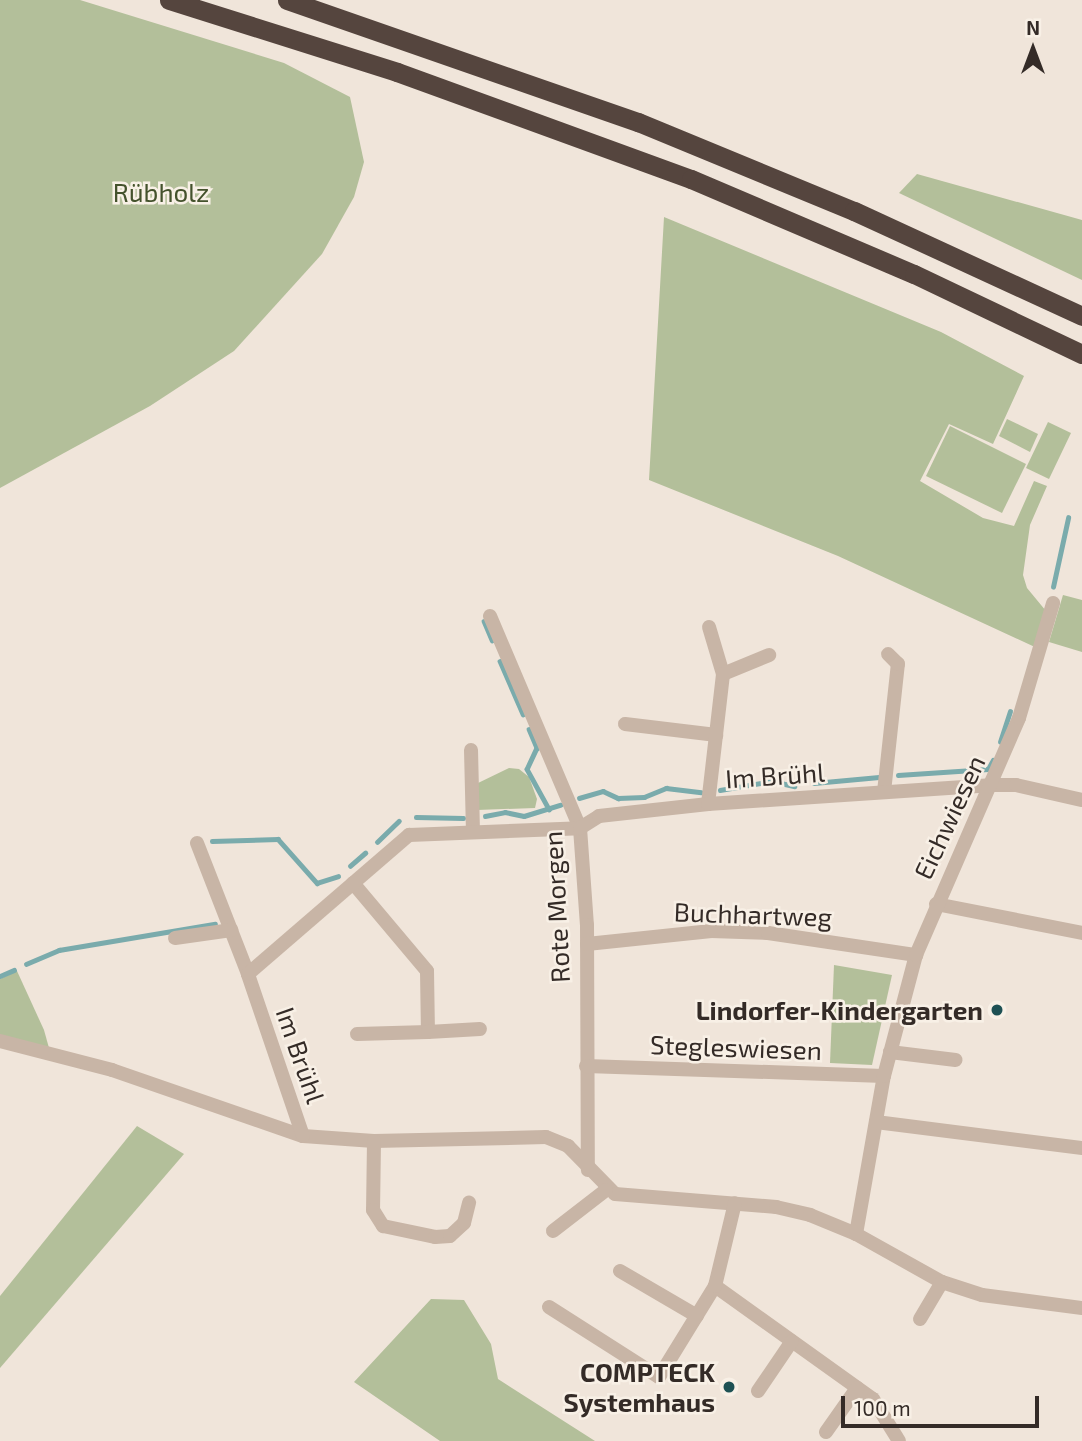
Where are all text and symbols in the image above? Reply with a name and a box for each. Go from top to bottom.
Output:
north arrow [998,14,1068,84]
text: N [1026,16,1040,39]
park label: Rübholz [113,176,209,208]
street label: Eichwiesen [907,750,991,884]
street label: Im Brühl [724,756,826,794]
street label: Rote Morgen [536,830,576,984]
street label: Buchhartweg [673,896,833,932]
place label: Lindorfer-Kindergarten [696,994,983,1026]
marker: Lindorfer-Kindergarten [989,1002,1005,1018]
street label: Im Brühl [270,1003,332,1107]
street label: Stegleswiesen [650,1028,822,1066]
place label: COMPTECK Systemhaus [564,1356,715,1418]
marker: COMPTECK Systemhaus [721,1379,737,1395]
scale bar [844,1382,1042,1426]
text: 100 m [854,1395,911,1420]

